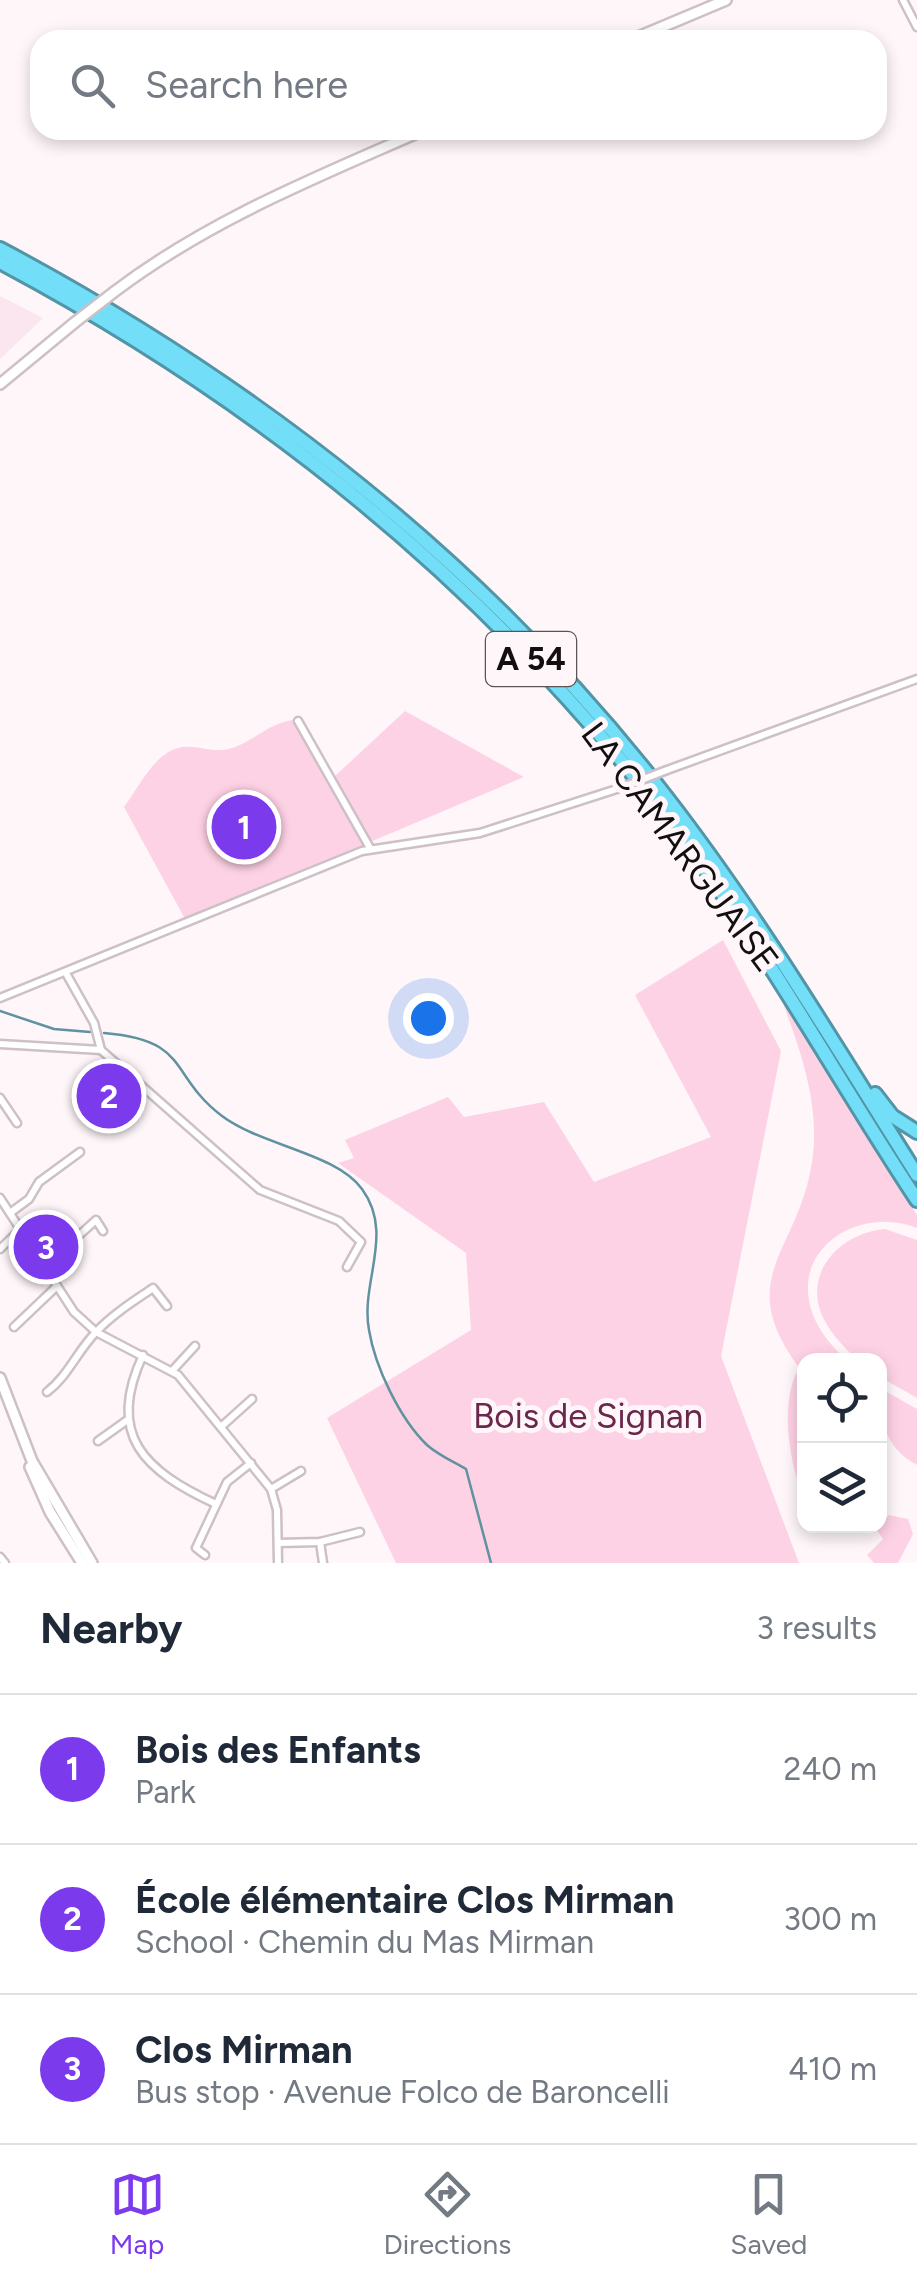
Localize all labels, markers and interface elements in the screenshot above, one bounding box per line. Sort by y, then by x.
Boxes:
search box [30,30,887,140]
icon: search [65,58,120,113]
text: Search here [145,62,348,108]
road number: A 54 [486,632,576,686]
street label: LA CAMARGUAISE [573,714,787,980]
pin: 1 [212,790,276,864]
your location [403,993,454,1044]
pin: 2 [76,1058,142,1134]
pin: 3 [13,1210,78,1284]
map controls [797,1353,887,1533]
button: locate [797,1353,887,1443]
park label: Bois de Signan [473,1395,703,1437]
button: layers [797,1443,887,1533]
text: Nearby [40,1603,182,1654]
text: 3 results [757,1609,877,1647]
text: Bois des Enfants [135,1727,421,1773]
text: 1 [66,1750,79,1788]
text: 240 m [784,1750,877,1788]
text: Park [135,1773,196,1811]
text: École élémentaire Clos Mirman [135,1877,674,1923]
text: 2 [63,1900,82,1938]
text: 300 m [783,1900,877,1938]
text: School · Chemin du Mas Mirman [135,1923,594,1961]
text: Clos Mirman [135,2027,353,2073]
text: 3 [64,2050,81,2088]
text: 410 m [788,2050,877,2088]
text: Bus stop · Avenue Folco de Baroncelli [135,2073,670,2111]
tab: Map [110,2167,165,2261]
tab: Directions [384,2167,511,2261]
tab: Saved [730,2167,807,2261]

